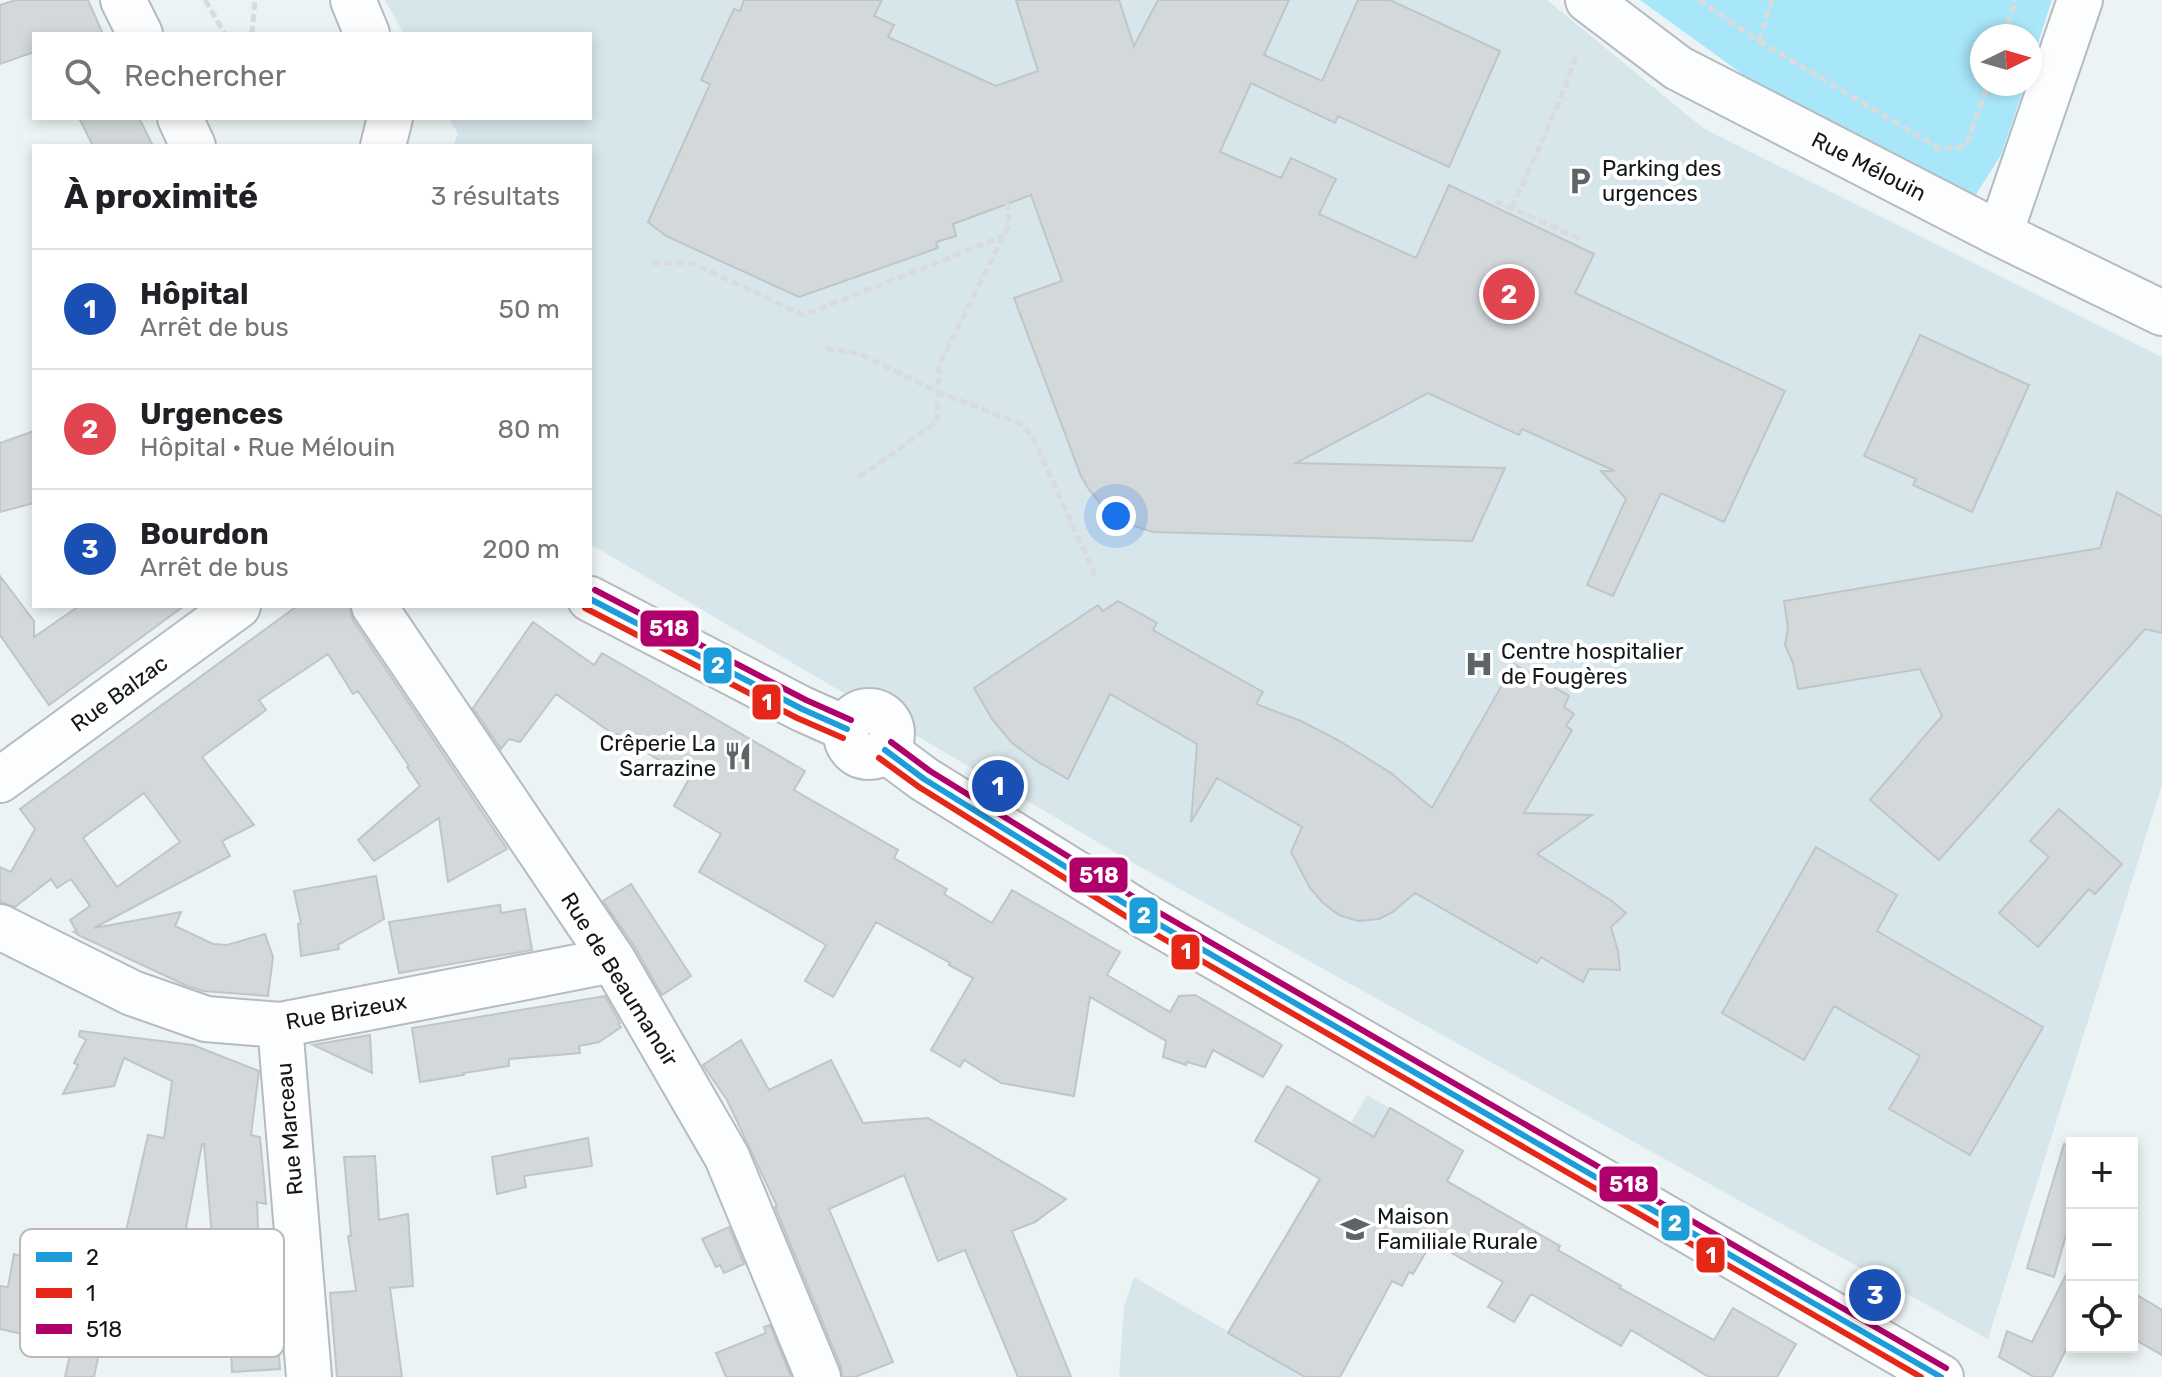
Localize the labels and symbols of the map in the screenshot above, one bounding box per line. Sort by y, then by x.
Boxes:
north arrow [1970,24,2042,96]
street label: Rue Mélouin [1807,126,1931,207]
place label: Parking des urgences [1602,155,1722,207]
parking icon: Parking des urgences [1565,166,1595,196]
pin: 2 [1483,264,1535,324]
your location [1096,496,1136,536]
line badge: 518 [639,609,700,648]
text: 518 [649,615,689,642]
place label: Centre hospitalier de Fougères [1501,638,1684,690]
line badge: 2 [702,646,733,685]
street label: Rue Balzac [66,649,173,738]
hospital icon: Centre hospitalier de Fougères [1464,649,1494,679]
text: 2 [711,652,725,679]
line badge: 1 [751,683,782,721]
text: 1 [762,689,772,716]
place label: Crêperie La Sarrazine [600,730,716,782]
restaurant icon: Crêperie La Sarrazine [723,741,753,771]
pin: 1 [972,756,1024,816]
line badge: 518 [1068,856,1129,894]
text: 518 [1079,862,1119,889]
street label: Rue de Beaumanoir [555,887,684,1072]
line badge: 2 [1128,896,1159,935]
text: 2 [1137,902,1151,929]
line badge: 1 [1170,933,1201,971]
text: 1 [1181,938,1191,965]
street label: Rue Brizeux [284,988,409,1035]
street label: Rue Marceau [270,1062,309,1196]
line badge: 518 [1598,1165,1659,1203]
text: 518 [1609,1171,1649,1198]
place label: Maison Familiale Rurale [1377,1203,1538,1255]
line badge: 2 [1660,1204,1691,1242]
text: 2 [1668,1210,1682,1237]
school or university icon: Maison Familiale Rurale [1340,1214,1370,1244]
legend [20,1229,284,1357]
line badge: 1 [1695,1236,1726,1274]
text: 1 [1706,1242,1716,1269]
text: 2 [86,1244,99,1271]
pin: 3 [1849,1265,1901,1325]
text: 1 [86,1280,95,1307]
text: 518 [86,1316,122,1343]

